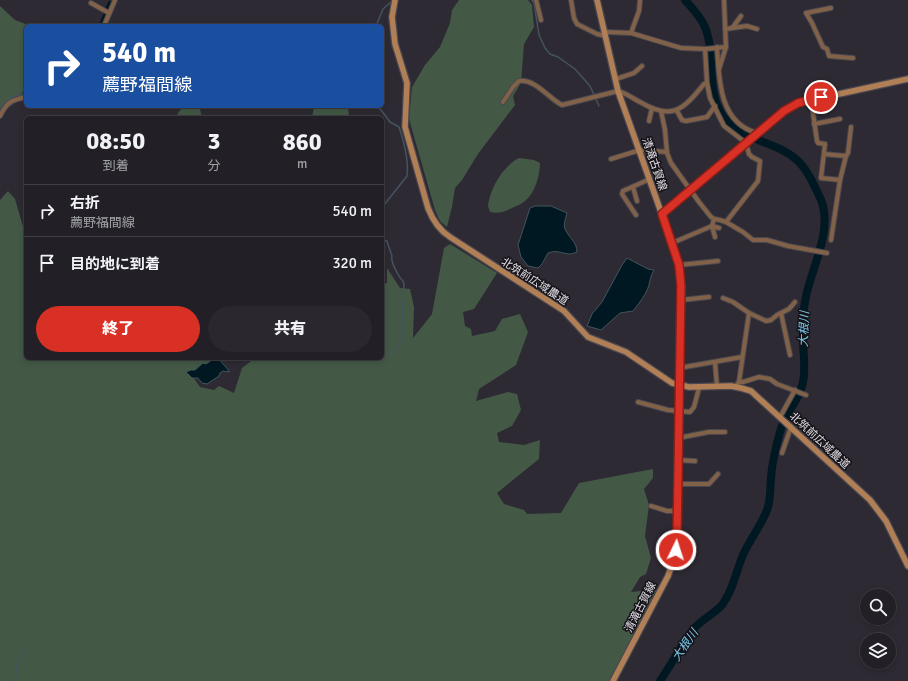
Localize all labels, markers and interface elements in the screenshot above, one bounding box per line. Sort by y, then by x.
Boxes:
text: 540 m [102,36,176,70]
icon: right [36,40,88,92]
text: 薦野福間線 [102,74,192,96]
pin [804,80,838,114]
icon: arrive [810,86,832,108]
text: 08:50 [86,126,145,156]
text: 3 [208,126,220,156]
text: 860 [283,127,322,157]
street label: 清滝古賀線 [639,136,670,192]
text: m [297,156,307,172]
text: 到着 [103,158,129,174]
text: 分 [207,158,221,174]
text: 右折 [70,194,100,212]
icon: right [36,200,58,222]
text: 540 m [332,202,372,220]
text: 薦野福間線 [70,215,135,231]
icon: arrive [36,252,58,274]
text: 320 m [332,254,372,272]
text: 目的地に到着 [70,255,160,273]
street label: 北筑前広域農道 [499,255,571,308]
button: 終了 [36,306,200,352]
button: 共有 [208,306,372,352]
water label: 大根川 [796,309,813,347]
street label: 北筑前広域農道 [787,409,852,471]
position arrow [655,529,697,571]
street label: 清滝古賀線 [622,580,659,635]
map controls [860,589,896,669]
button: search [860,589,896,625]
water label: 大根川 [669,625,703,664]
button: layers [860,633,896,669]

